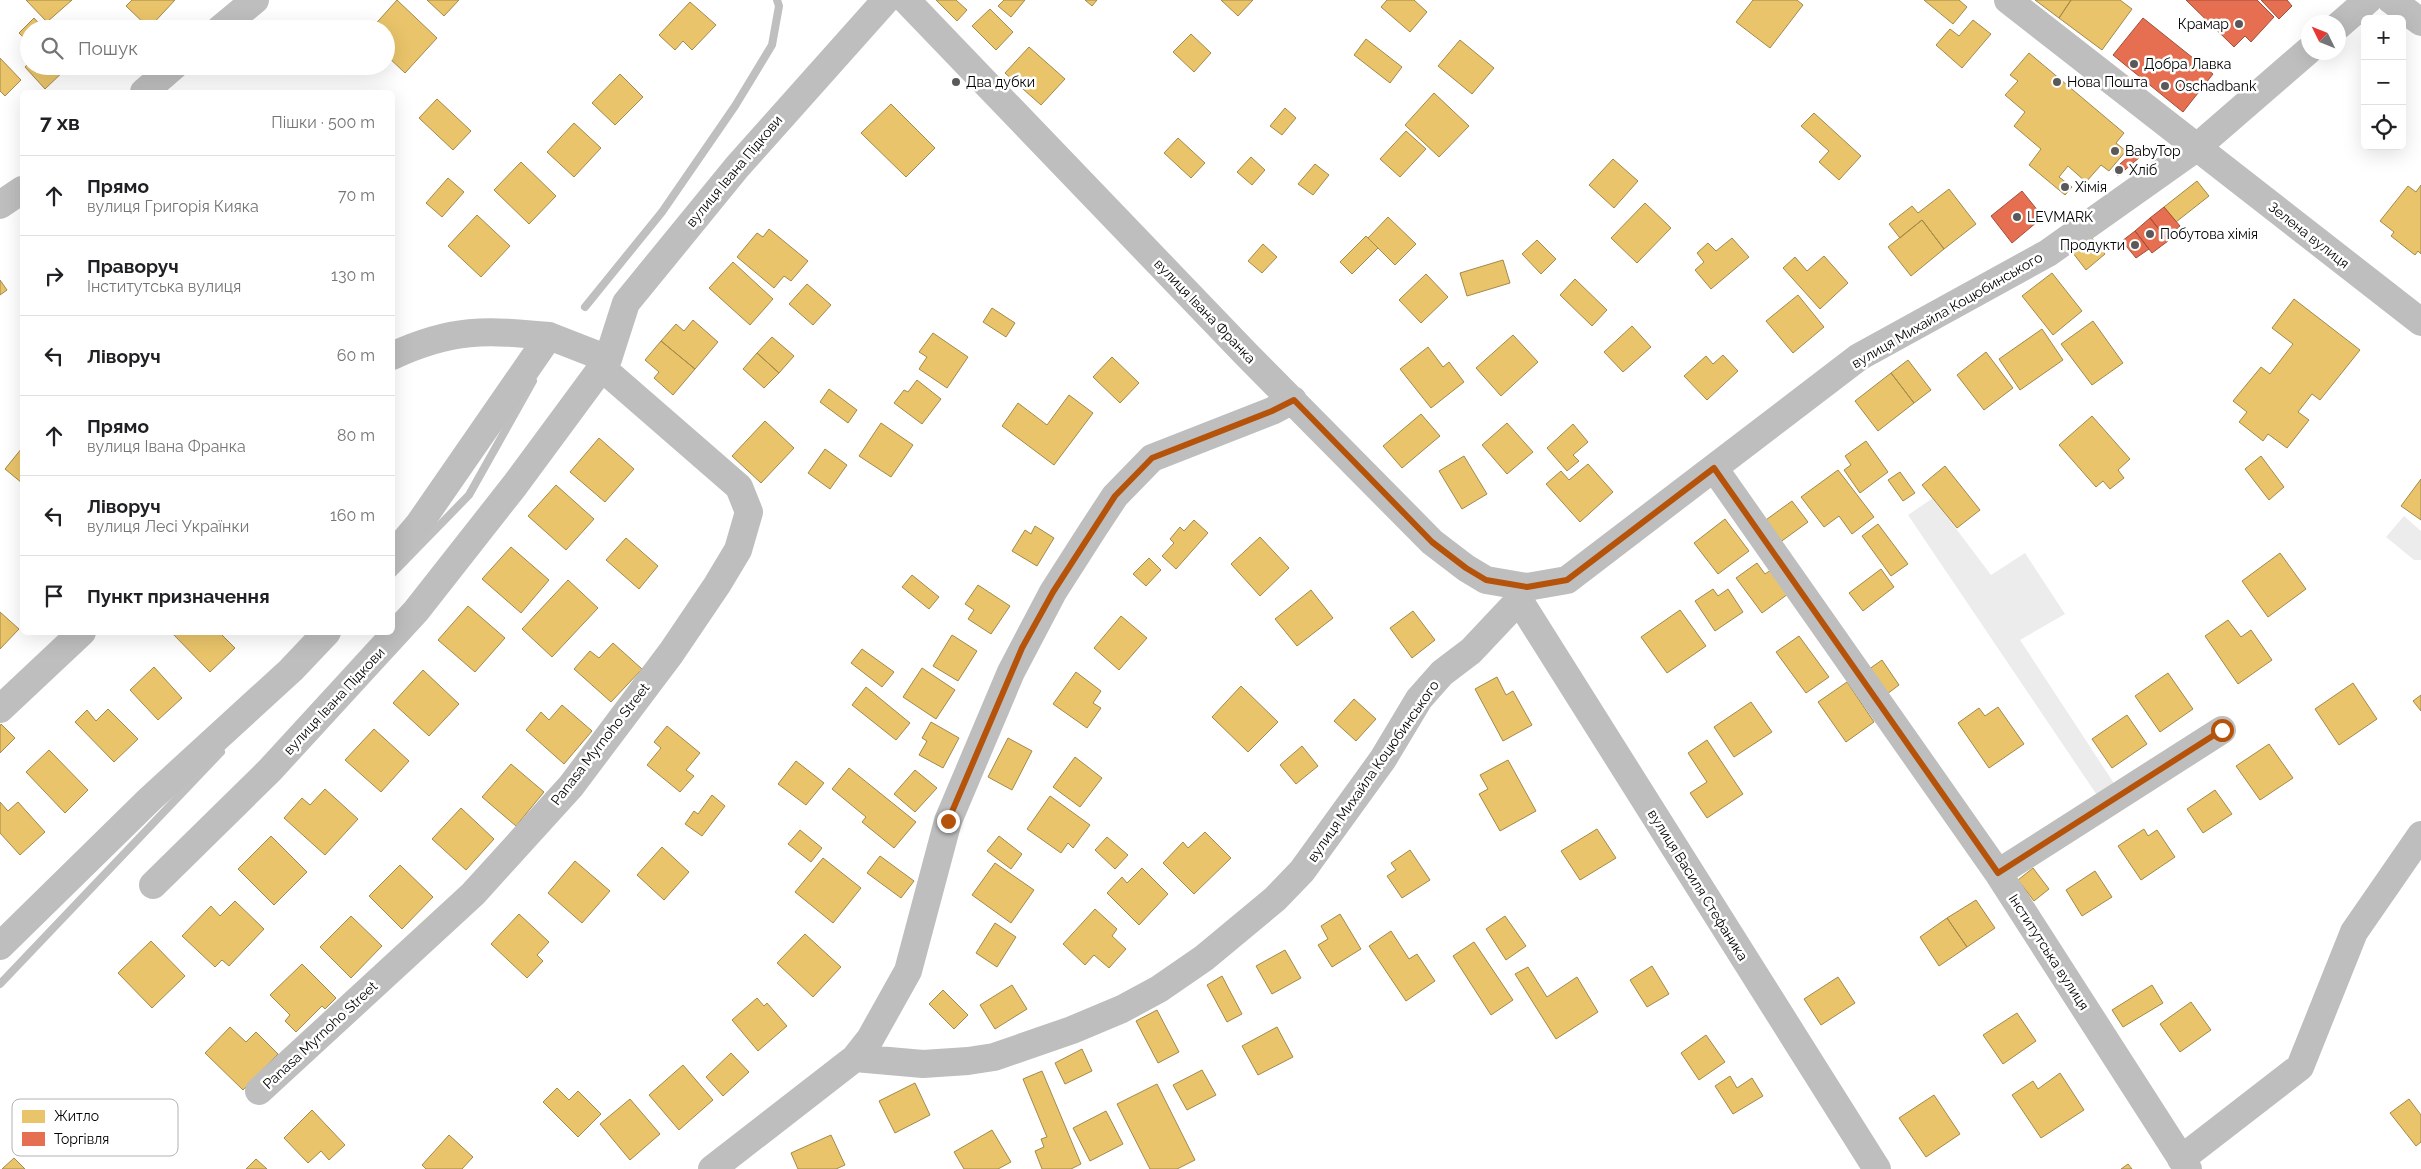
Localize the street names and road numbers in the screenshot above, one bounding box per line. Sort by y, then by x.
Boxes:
street label: вулиця Івана Підкови [683,112,785,230]
street label: Зелена вулиця [2265,198,2353,272]
street label: вулиця Михайла Коцюбинського [1849,249,2045,371]
street label: вулиця Івана Франка [1151,255,1259,367]
street label: вулиця Івана Підкови [280,644,388,758]
street label: вулиця Михайла Коцюбинського [1304,677,1442,865]
street label: Panasa Myrnoho Street [547,680,653,808]
street label: вулиця Василя Стефаника [1645,806,1751,964]
street label: Інститутська вулиця [2006,891,2092,1013]
street label: Panasa Myrnoho Street [260,978,381,1092]

